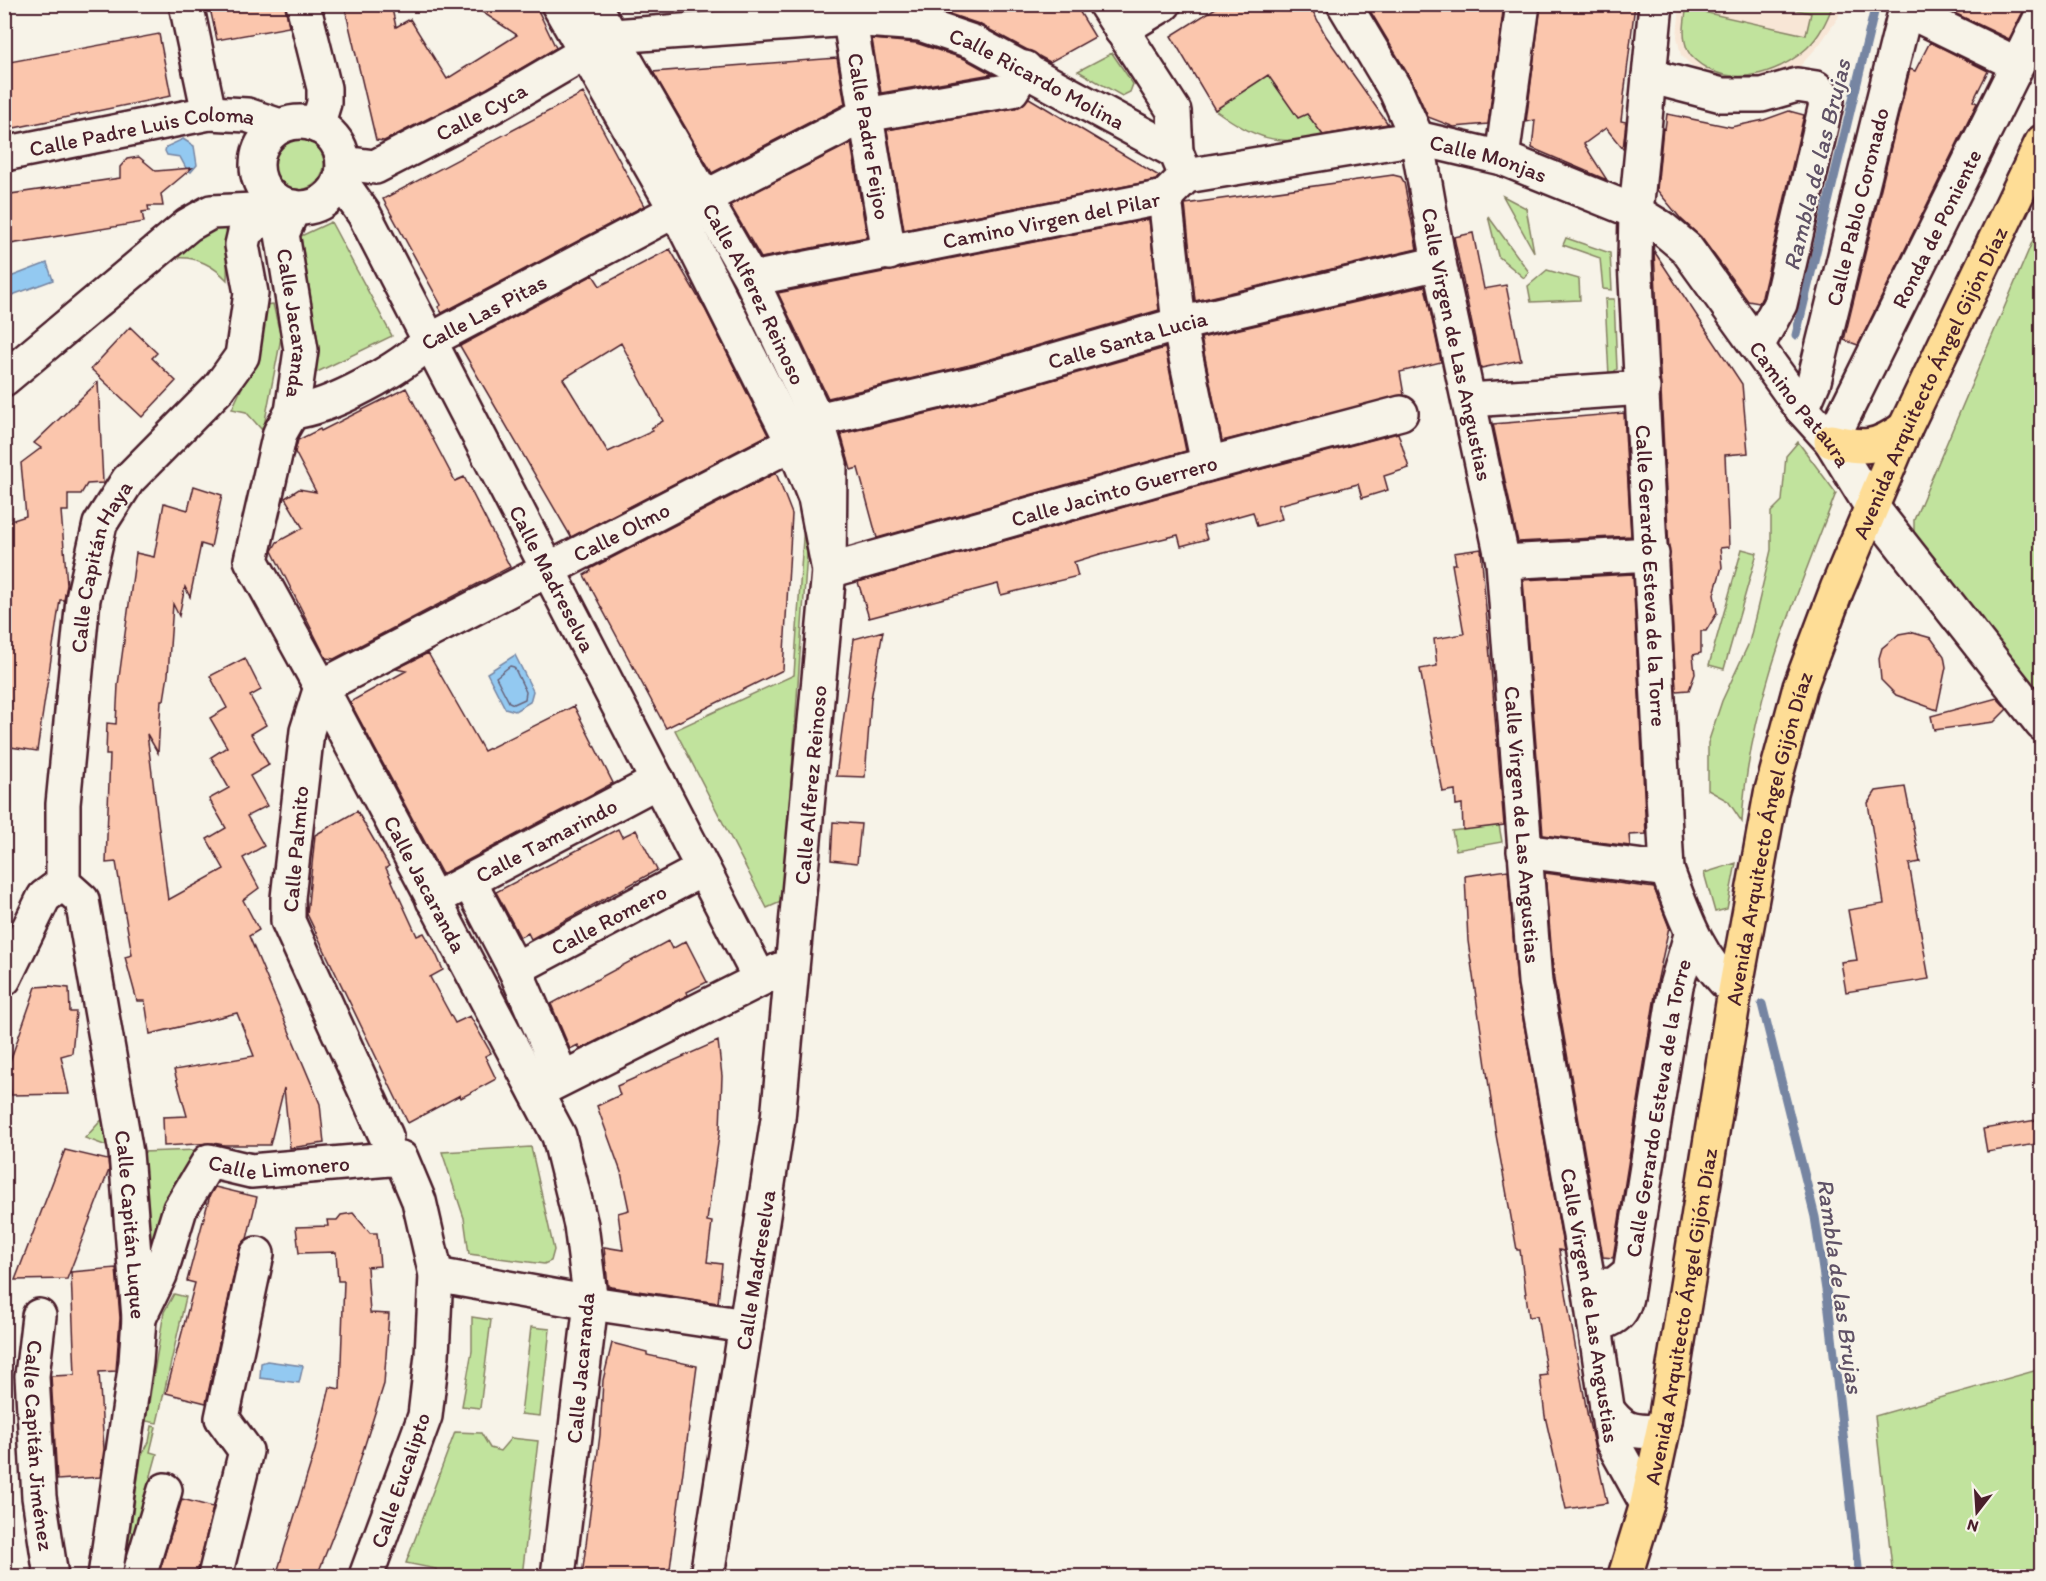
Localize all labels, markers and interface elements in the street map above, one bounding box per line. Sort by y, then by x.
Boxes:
street label: Calle Ricardo Molina [946,22,1129,136]
street label: Calle Padre Feijoo [841,51,896,222]
water label: Rambla de las Brujas [1776,55,1857,274]
street label: Calle Cyca [431,76,532,147]
street label: Calle Padre Luis Coloma [27,100,260,163]
street label: Calle Pablo Coronado [1820,105,1895,309]
street label: Calle Monjas [1427,128,1551,189]
street label: Ronda de Poniente [1886,145,1987,313]
street label: Camino Virgen del Pilar [940,185,1163,255]
street label: Calle Alferez Reinoso [696,198,812,389]
street label: Calle Virgen de Las Angustias [1416,206,1498,483]
street label: Avenida Arquitecto Ángel Gijón Díaz [1847,222,2014,543]
street label: Calle Jacaranda [271,246,314,401]
street label: Calle Las Pitas [415,268,551,356]
street label: Calle Santa Lucia [1045,305,1211,375]
street label: Camino Pataura [1743,336,1857,473]
street label: Calle Gerardo Esteva de la Torre [1630,424,1672,727]
street label: Calle Jacinto Guerrero [1008,449,1220,533]
street label: Calle Capitán Haya [65,475,139,654]
street label: Calle Olmo [568,496,674,568]
street label: Calle Madreselva [503,501,602,657]
street label: Avenida Arquitecto Ángel Gijón Díaz [1720,668,1819,1008]
street label: Calle Alferez Reinoso [788,684,833,886]
street label: Calle Virgen de Las Angustias [1498,685,1547,964]
street label: Calle Palmito [277,784,314,914]
street label: Calle Tamarindo [471,792,622,889]
street label: Calle Jacaranda [377,811,473,958]
street label: Calle Romero [546,878,671,961]
street label: Calle Gerardo Esteva de la Torre [1620,955,1697,1259]
street label: Calle Capitán Luque [108,1128,152,1320]
street label: Avenida Arquitecto Ángel Gijón Díaz [1639,1146,1723,1487]
street label: Calle Limonero [206,1148,351,1185]
street label: Calle Virgen de Las Angustias [1554,1166,1625,1445]
water label: Rambla de las Brujas [1811,1177,1870,1396]
street label: Calle Madreselva [729,1187,782,1352]
street label: Calle Jacaranda [560,1291,601,1445]
street label: Calle Capitán Jiménez [18,1339,60,1553]
street label: Calle Eucalipto [365,1409,436,1552]
north arrow [1947,1482,2007,1542]
text: N [1965,1515,1981,1537]

